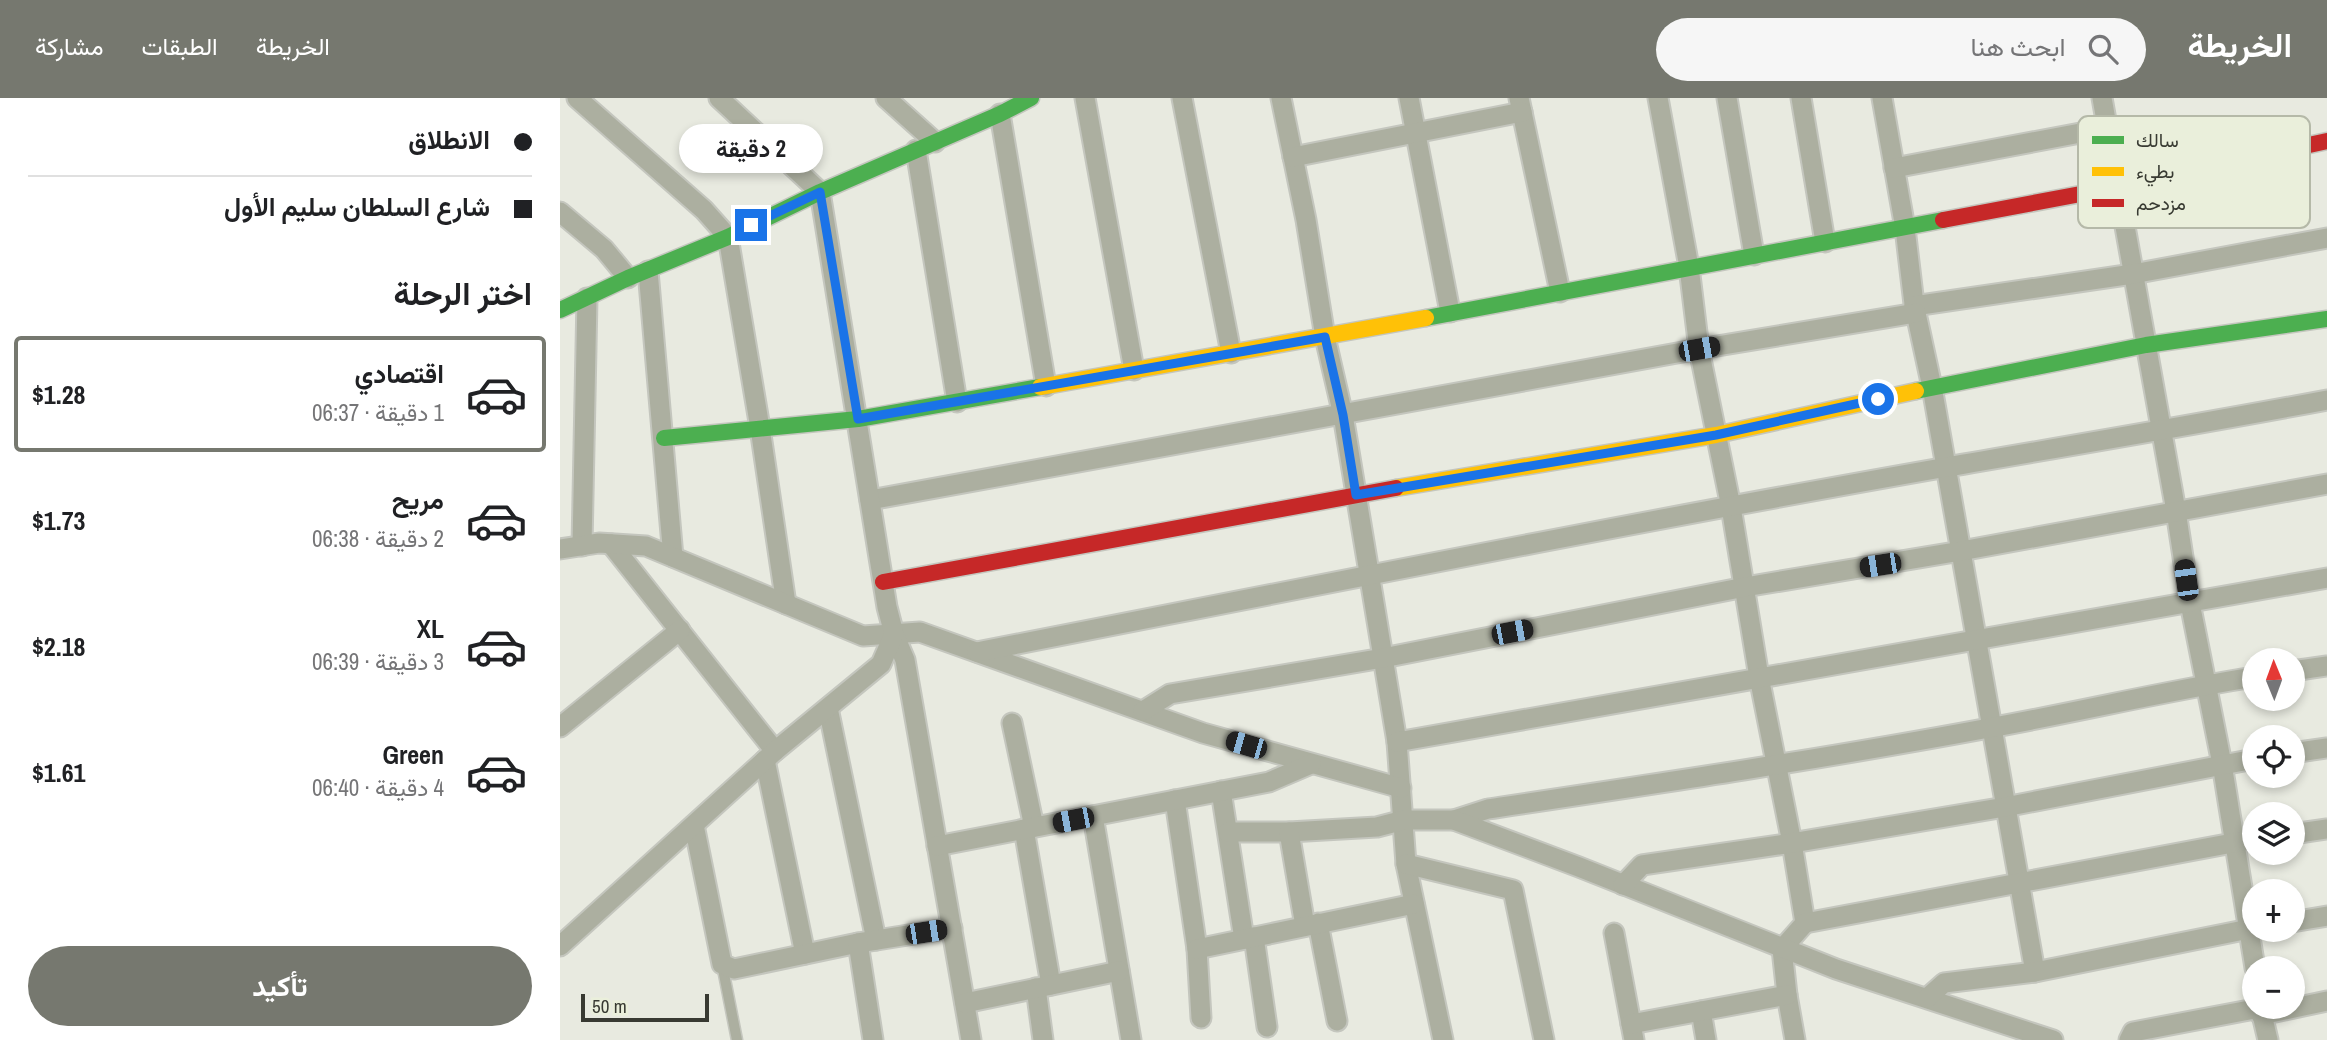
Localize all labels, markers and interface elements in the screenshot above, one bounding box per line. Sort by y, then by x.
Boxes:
search box [1656,18,2146,81]
text: الخريطة [2188,23,2292,67]
text: ابحث هنا [1970,29,2066,64]
text: مشاركة [35,30,103,62]
text: الطبقات [141,30,218,62]
text: الخريطة [256,30,330,62]
icon: search [2084,30,2122,68]
legend [2078,116,2310,228]
text: الانطلاق [408,122,490,157]
callout: 2 دقيقة [679,123,823,172]
text: سالك [2136,127,2179,153]
text: 2 دقيقة [716,133,786,164]
text: بطيء [2136,158,2174,187]
text: شارع السلطان سليم الأول [224,189,490,224]
text: مزدحم [2136,190,2186,216]
route end [735,209,767,241]
text: اختر الرحلة [393,272,532,315]
car [1677,335,1722,363]
text: اقتصادي [355,356,444,391]
icon: car [465,363,528,426]
text: $1.28 [32,377,85,412]
route start [1862,383,1894,415]
text: 1 دقيقة · 06:37 [312,397,444,428]
text: مريح [392,482,444,517]
icon: car [465,489,528,552]
text: $1.73 [32,503,85,538]
text: 2 دقيقة · 06:38 [312,523,444,554]
car [1858,551,1903,579]
car [2173,558,2200,602]
text: XL [417,611,444,646]
icon: car [465,615,528,678]
car [1490,618,1535,646]
text: $2.18 [32,629,85,664]
text: 3 دقيقة · 06:39 [312,646,444,677]
north arrow [2242,648,2305,710]
map controls [2242,648,2305,1019]
button: locate [2242,725,2305,788]
car [1223,729,1270,761]
text: Green [382,737,444,772]
icon: car [465,741,528,804]
text: $1.61 [32,755,85,790]
text: 4 دقيقة · 06:40 [312,772,444,803]
button: layers [2242,802,2305,865]
car [1051,806,1096,834]
button: + [2242,879,2305,942]
car [904,918,949,946]
button: تأكيد [28,946,532,1026]
button: − [2242,956,2305,1019]
scale bar [581,991,709,1023]
text: 50 m [592,993,627,1019]

